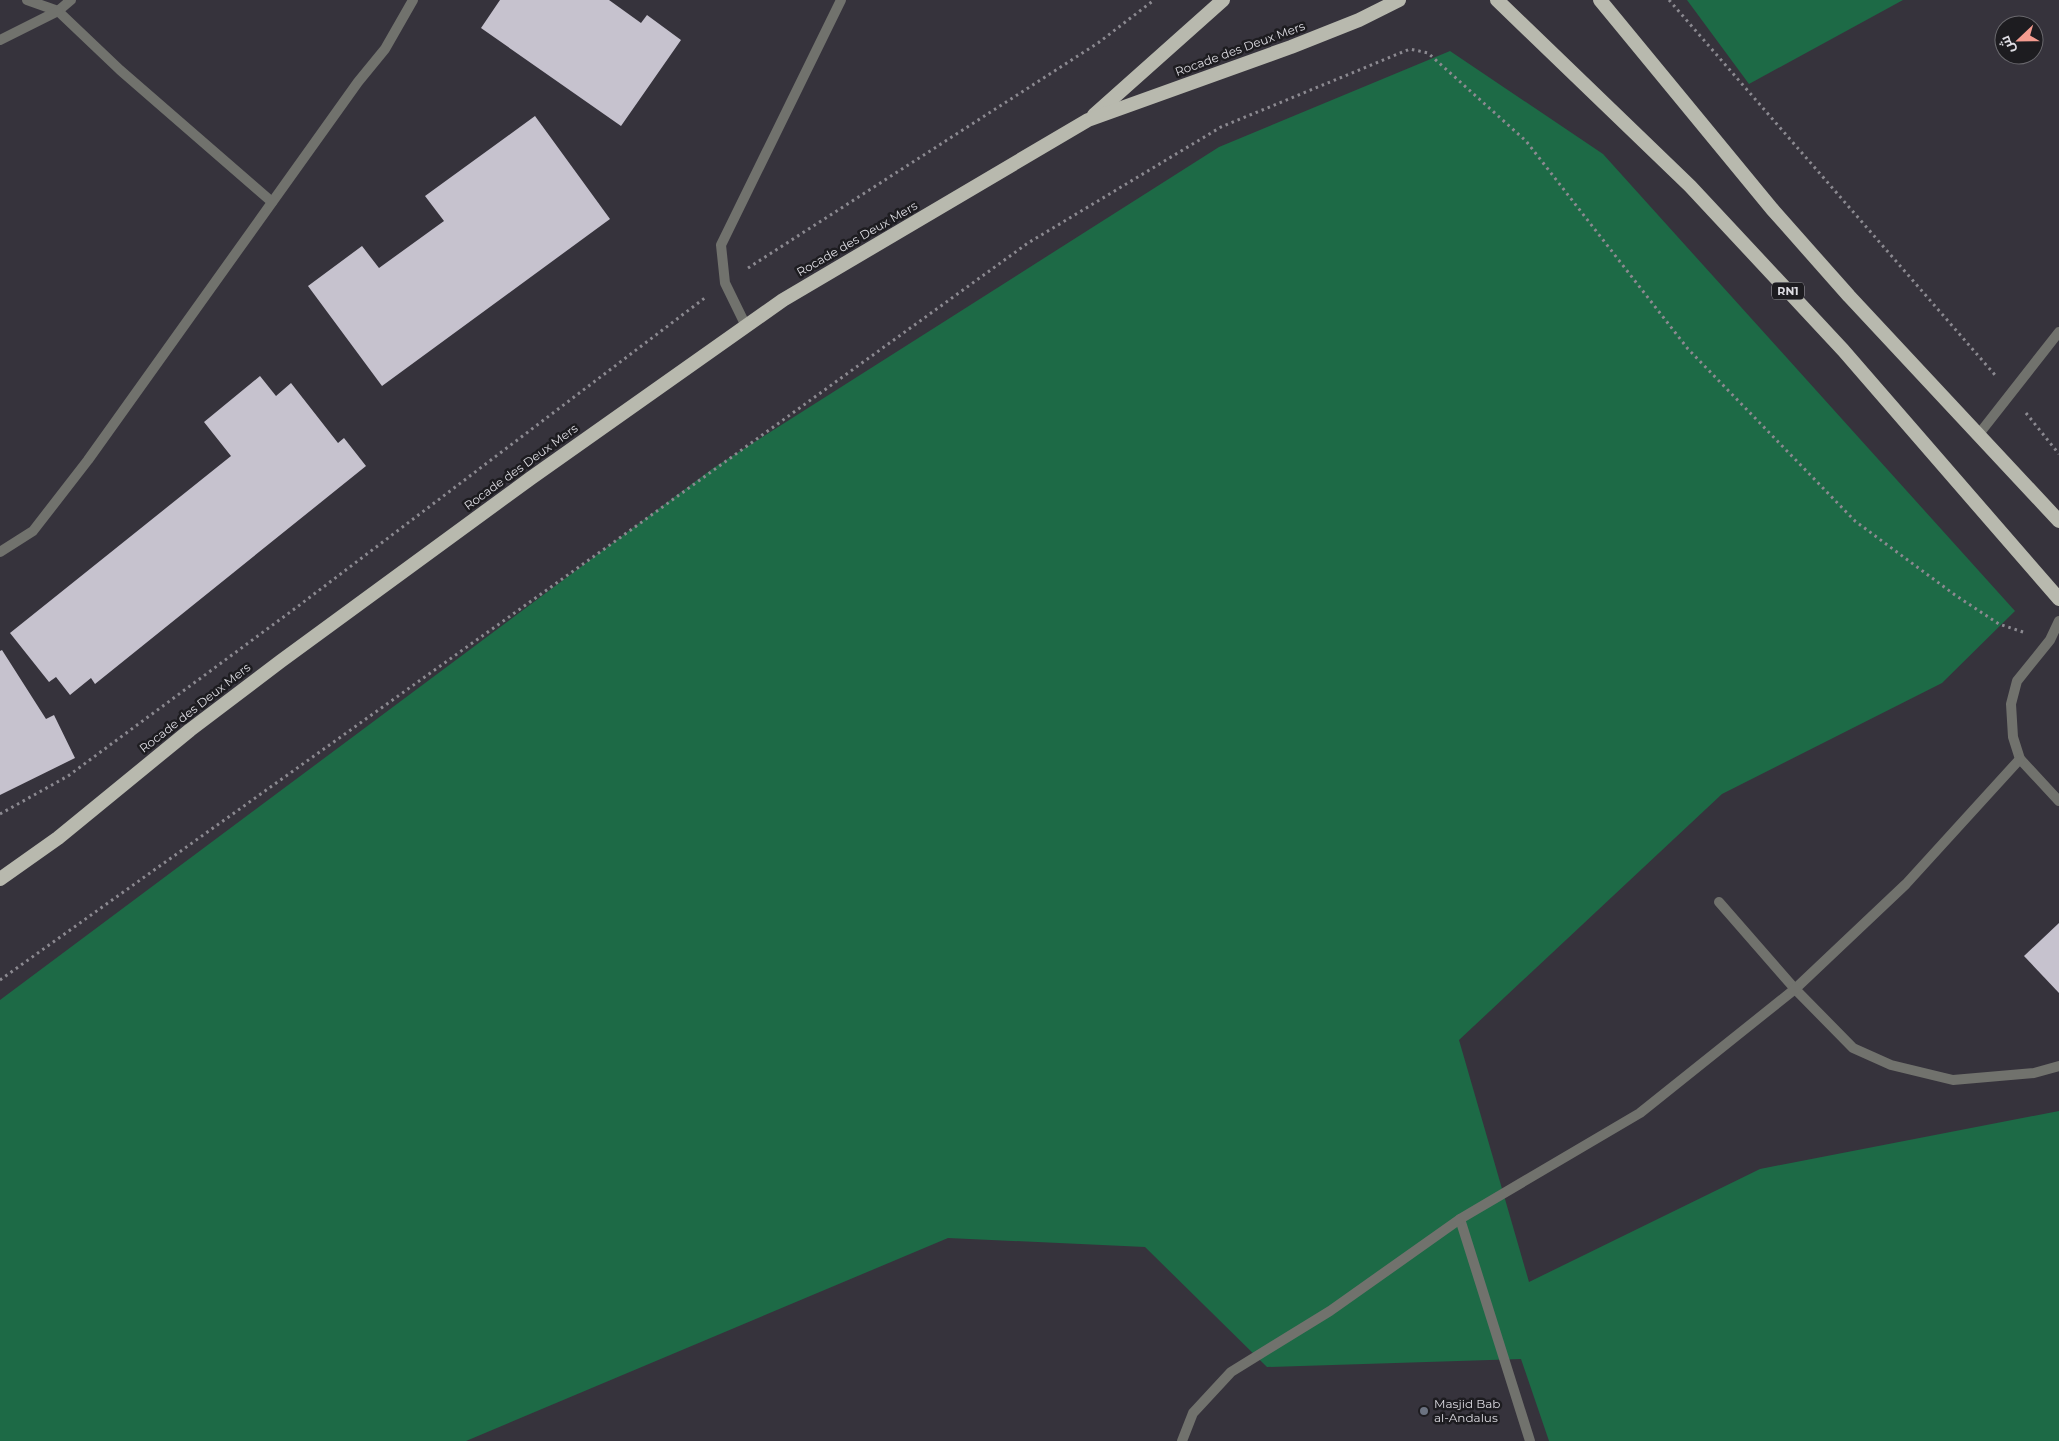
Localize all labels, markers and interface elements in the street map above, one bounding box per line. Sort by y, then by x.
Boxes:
north arrow [1994,15,2044,65]
street label: Rocade des Deux Mers [1173,18,1307,79]
text: ش [1995,33,2019,57]
street label: Rocade des Deux Mers [794,198,920,279]
road number: RN1 [1772,282,1804,300]
street label: Rocade des Deux Mers [461,420,581,513]
street label: Rocade des Deux Mers [136,659,253,756]
place label: Masjid Bab al-Andalus [1434,1396,1500,1425]
marker: Masjid Bab al-Andalus [1418,1405,1430,1417]

